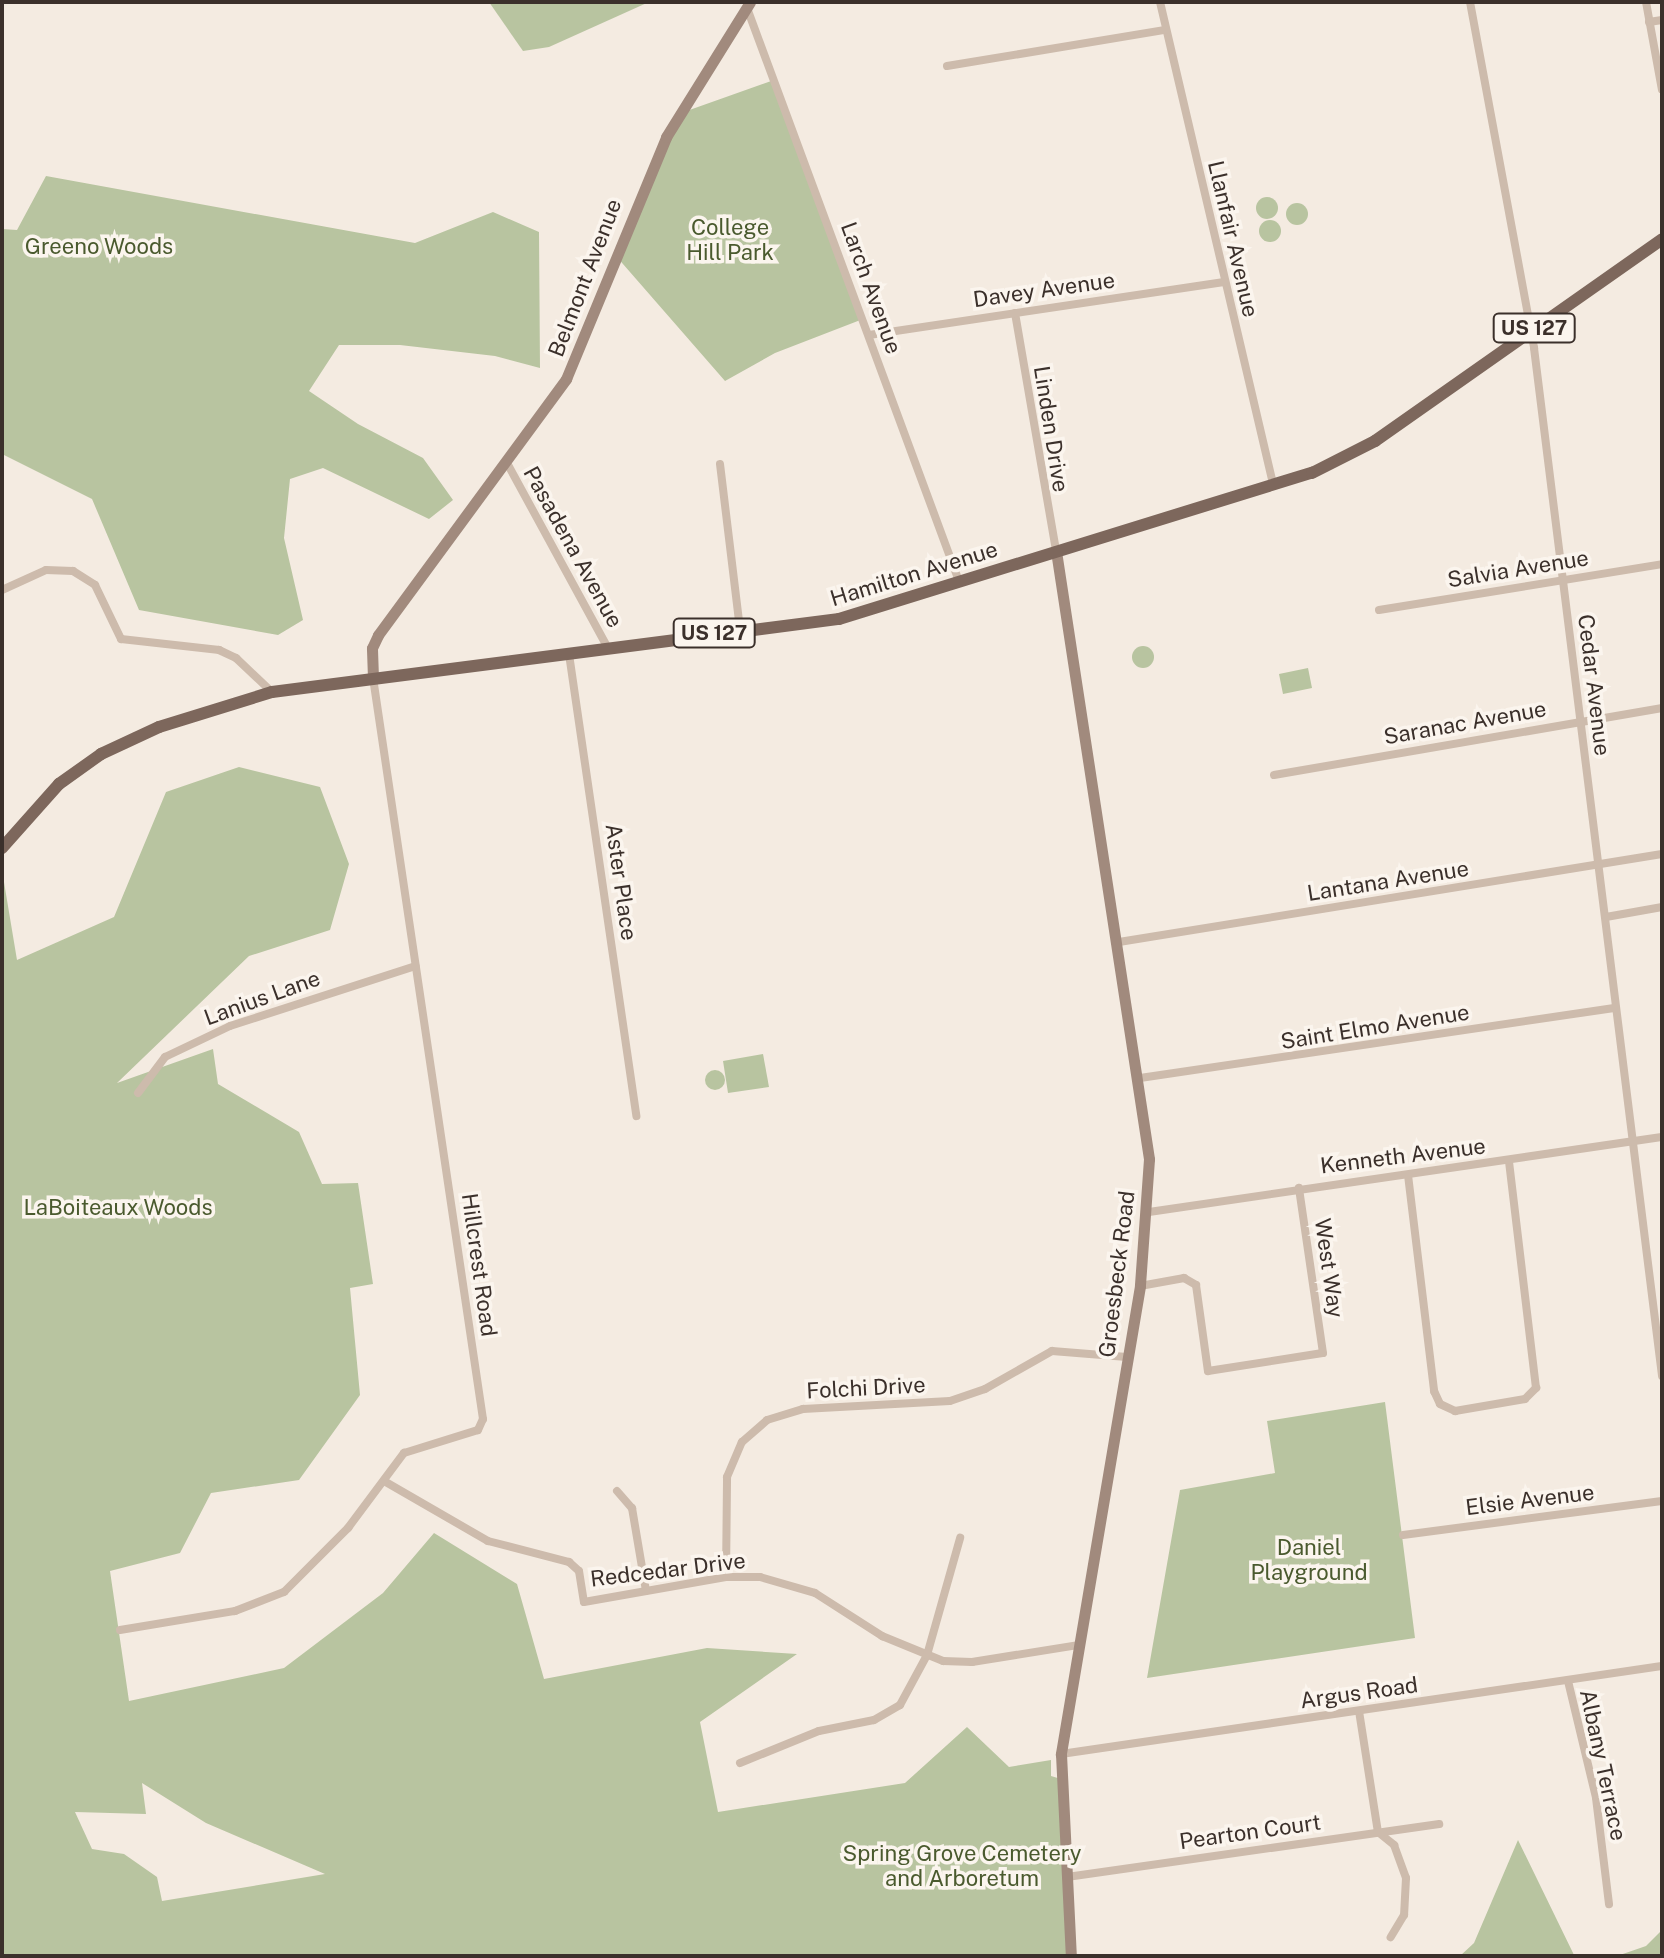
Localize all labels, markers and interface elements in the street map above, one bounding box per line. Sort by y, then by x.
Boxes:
street label: Llanfair Avenue [1202,158,1264,320]
street label: Belmont Avenue [543,195,627,361]
park label: College Hill Park [686,214,774,266]
street label: Larch Avenue [835,218,907,358]
park label: Greeno Woods [24,234,174,260]
street label: Davey Avenue [971,267,1117,313]
road number: US 127 [1492,312,1576,344]
street label: Linden Drive [1028,364,1074,494]
street label: Pasadena Avenue [518,462,628,632]
street label: Hamilton Avenue [827,536,1001,612]
street label: Salvia Avenue [1445,545,1591,593]
street label: Cedar Avenue [1572,613,1616,757]
road number: US 127 [672,617,756,649]
street label: Saranac Avenue [1382,696,1548,750]
street label: Aster Place [600,822,642,942]
street label: Lantana Avenue [1305,855,1471,907]
street label: Lanius Lane [200,965,324,1031]
street label: Saint Elmo Avenue [1279,999,1471,1055]
street label: Kenneth Avenue [1319,1133,1487,1179]
street label: Groesbeck Road [1094,1189,1140,1359]
street label: Hillcrest Road [456,1192,502,1338]
park label: LaBoiteaux Woods [23,1195,213,1221]
street label: West Way [1309,1216,1349,1320]
street label: Folchi Drive [806,1372,926,1404]
street label: Elsie Avenue [1464,1479,1596,1521]
park label: Daniel Playground [1250,1534,1368,1586]
street label: Redcedar Drive [589,1547,747,1593]
street label: Argus Road [1298,1672,1420,1714]
street label: Albany Terrace [1574,1687,1632,1843]
street label: Pearton Court [1178,1809,1322,1855]
park label: Spring Grove Cemetery and Arboretum [842,1840,1082,1892]

